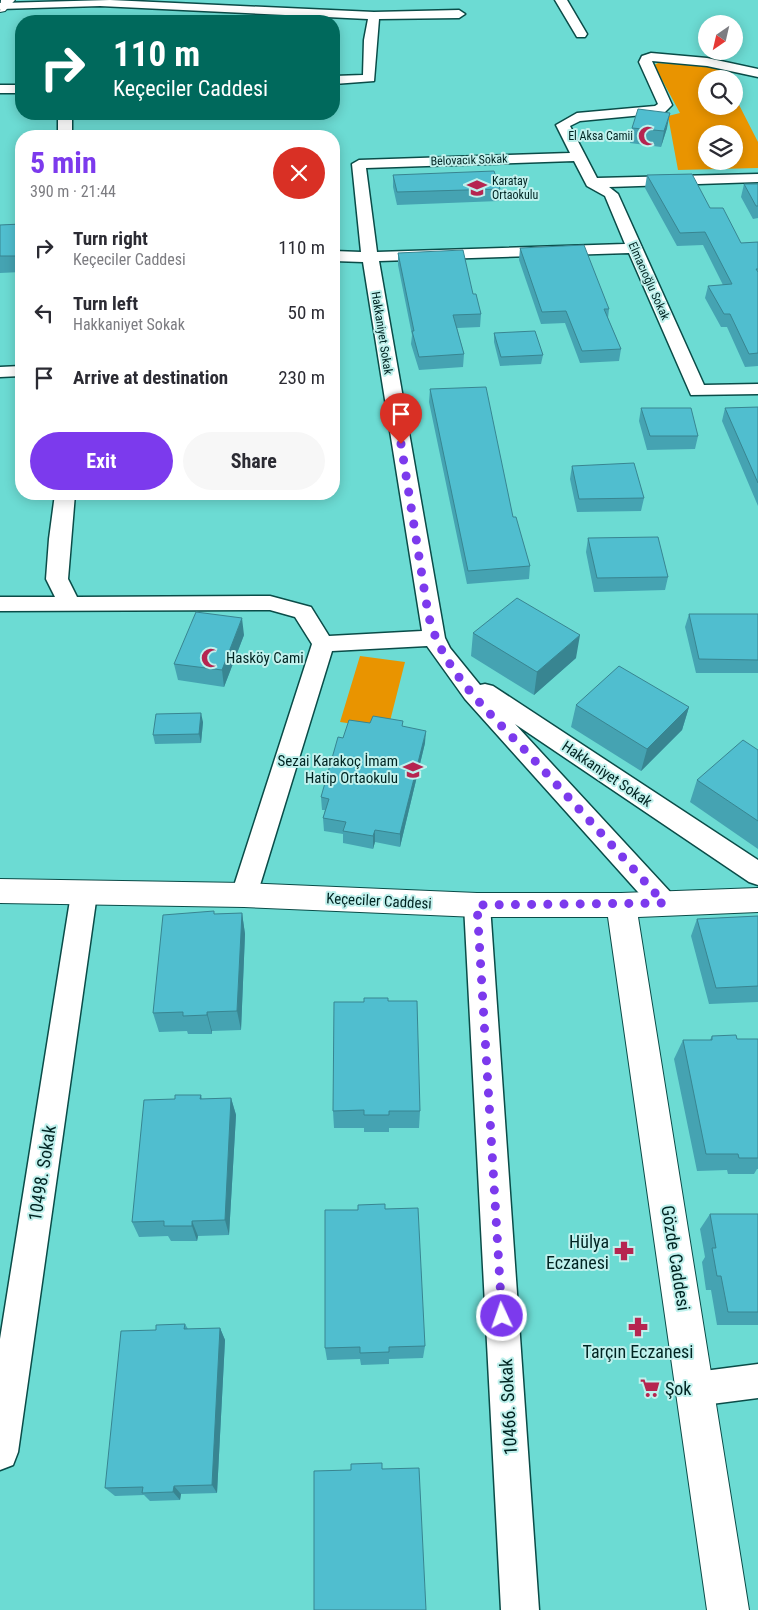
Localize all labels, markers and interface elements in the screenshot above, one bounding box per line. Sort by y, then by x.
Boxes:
north arrow [698,15,742,60]
map controls [698,15,743,170]
text: 110 m [113,34,200,75]
icon: right [30,35,95,100]
button: search [698,70,743,115]
text: Keçeciler Caddesi [113,76,268,101]
mosque icon: El Aksa Camii [637,125,659,147]
button: layers [698,125,743,170]
place label: El Aksa Camii [568,129,633,143]
text: 5 min [30,145,97,180]
button: close [273,147,325,199]
street label: Belovacık Sokak [430,152,508,168]
place label: Karatay Ortaokulu [492,174,538,202]
school or university icon: Karatay Ortaokulu [466,177,488,199]
text: 390 m · 21:44 [30,182,116,201]
text: Turn right [73,227,148,250]
icon: right [30,234,58,262]
text: 110 m [278,236,325,259]
street label: Elmacıoğlu Sokak [626,240,673,323]
text: Keçeciler Caddesi [73,250,186,269]
street label: Hakkaniyet Sokak [369,290,396,376]
text: Turn left [73,292,138,315]
icon: left [30,299,58,327]
text: 50 m [288,301,325,324]
text: Hakkaniyet Sokak [73,315,185,334]
icon: arrive [30,364,58,392]
text: Arrive at destination [73,366,228,389]
text: 230 m [278,366,325,389]
pin [380,393,422,444]
icon: arrive [387,400,415,428]
button: Exit [30,432,173,490]
button: Share [183,432,325,490]
mosque icon: Hasköy Cami [200,647,222,669]
place label: Hasköy Cami [226,649,304,667]
street label: Hakkaniyet Sokak [558,737,656,811]
place label: Sezai Karakoç İmam Hatip Ortaokulu [278,752,398,787]
school or university icon: Sezai Karakoç İmam Hatip Ortaokulu [402,759,424,781]
street label: Keçeciler Caddesi [326,889,432,913]
street label: 10498. Sokak [24,1124,60,1222]
street label: Gözde Caddesi [657,1204,695,1312]
place label: Hülya Eczanesi [546,1231,609,1273]
pharmacy icon: Hülya Eczanesi [613,1240,635,1262]
position arrow [475,1289,527,1341]
pharmacy icon: Tarçın Eczanesi [627,1316,649,1338]
place label: Tarçın Eczanesi [583,1341,693,1362]
street label: 10466. Sokak [495,1358,521,1456]
supermarket icon: Şok [639,1377,661,1399]
place label: Şok [665,1378,691,1399]

